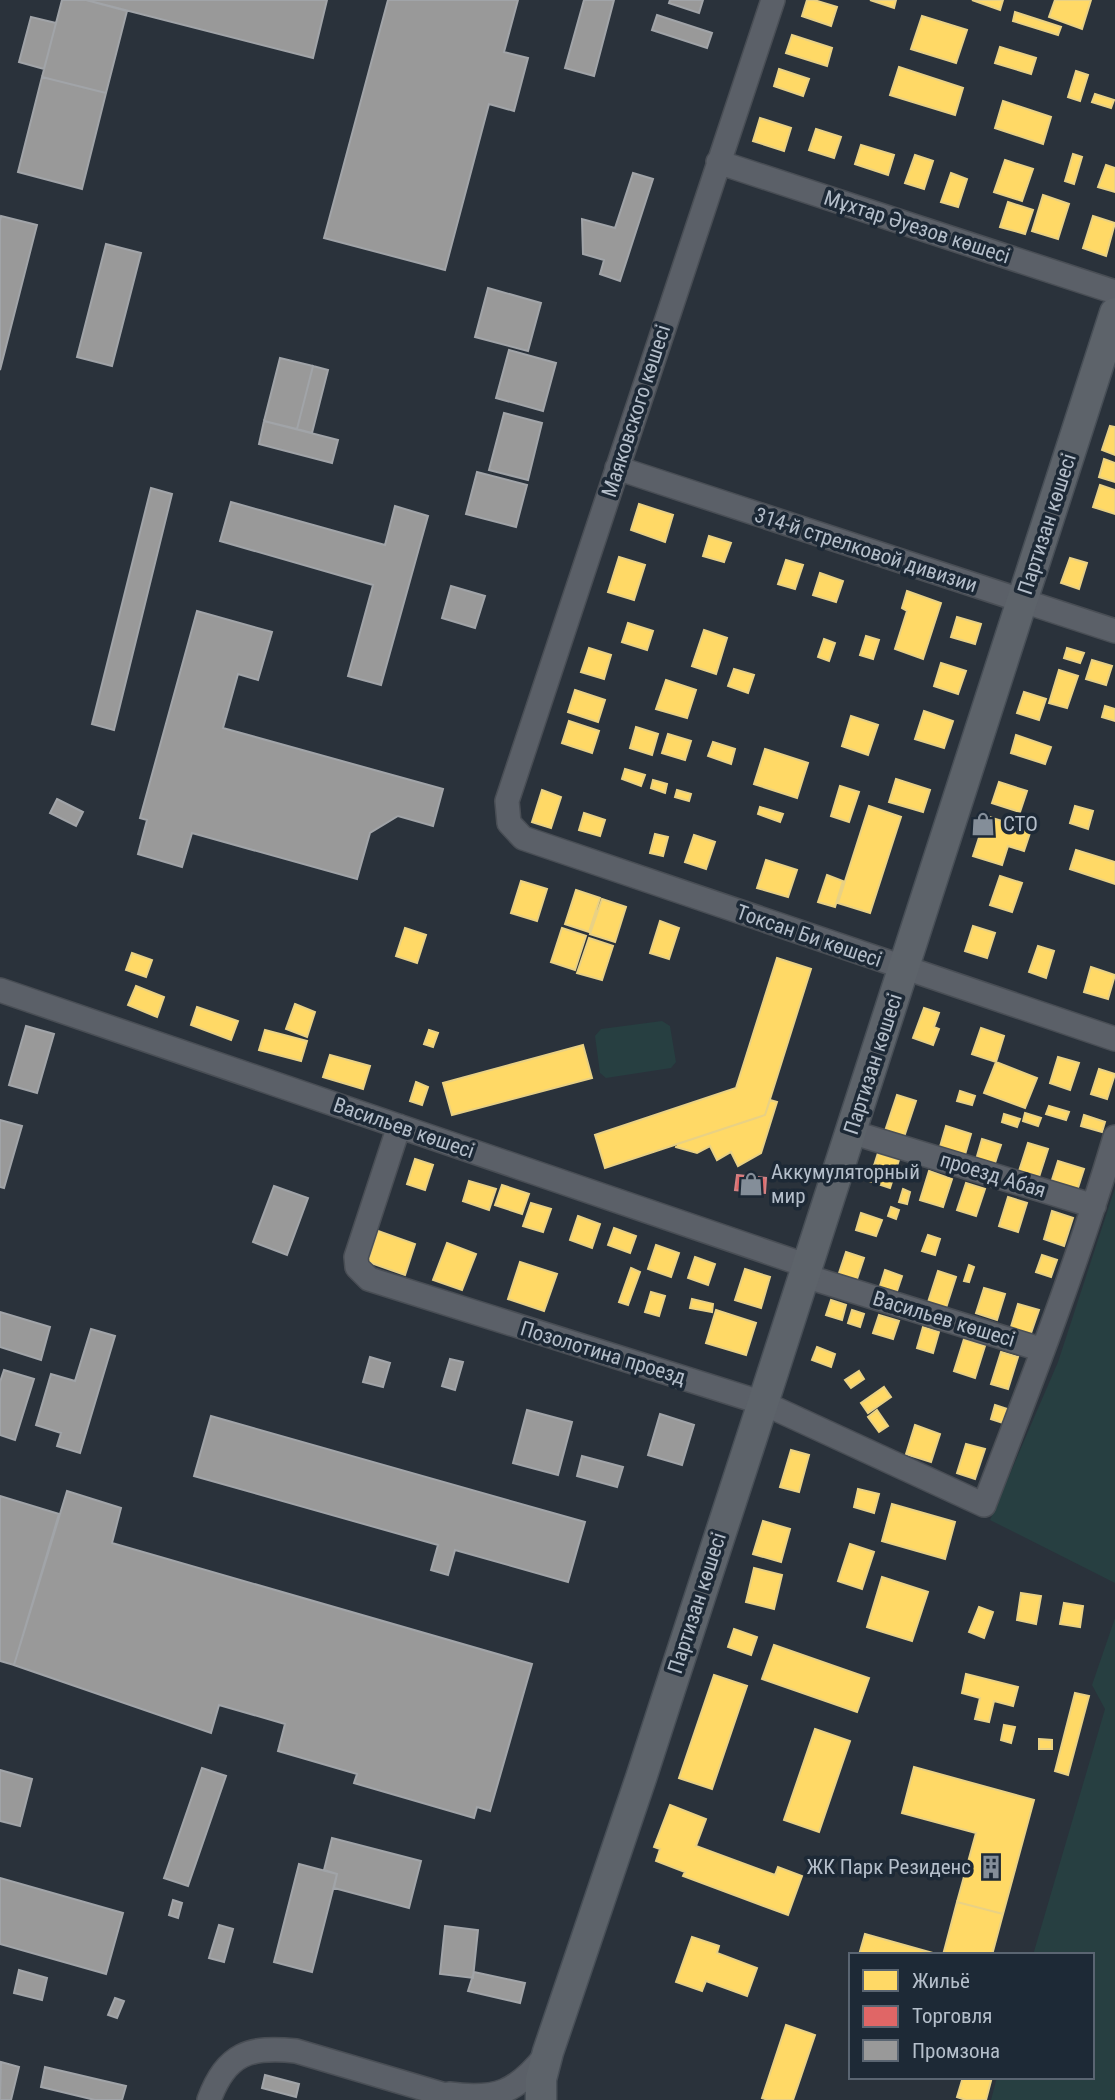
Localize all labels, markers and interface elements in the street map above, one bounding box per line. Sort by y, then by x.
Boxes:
street label: Мұхтар Әуезов көшесі [821,186,1013,268]
street label: Маяковского көшесі [597,322,675,500]
street label: Партизан көшесі [1013,451,1081,597]
street label: 314-й стрелковой дивизии [752,503,980,597]
shop icon: СТО [969,810,997,838]
place label: СТО [1003,812,1038,836]
street label: Токсан Би көшесі [733,900,885,972]
street label: Партизан көшесі [839,991,907,1137]
street label: Васильев көшесі [330,1093,478,1163]
street label: проезд Абая [937,1148,1049,1202]
place label: Аккумуляторный мир [771,1160,920,1208]
shop icon: Аккумуляторный мир [737,1170,765,1198]
street label: Васильев көшесі [870,1286,1018,1352]
street label: Позолотина проезд [517,1316,689,1390]
street label: Партизан көшесі [663,1530,731,1676]
building icon: ЖК Парк Резиденс [977,1853,1005,1881]
place label: ЖК Парк Резиденс [807,1855,971,1879]
legend [849,1953,1094,2079]
text: Жильё [912,1969,970,1993]
text: Торговля [912,2004,992,2028]
text: Промзона [912,2039,1000,2063]

